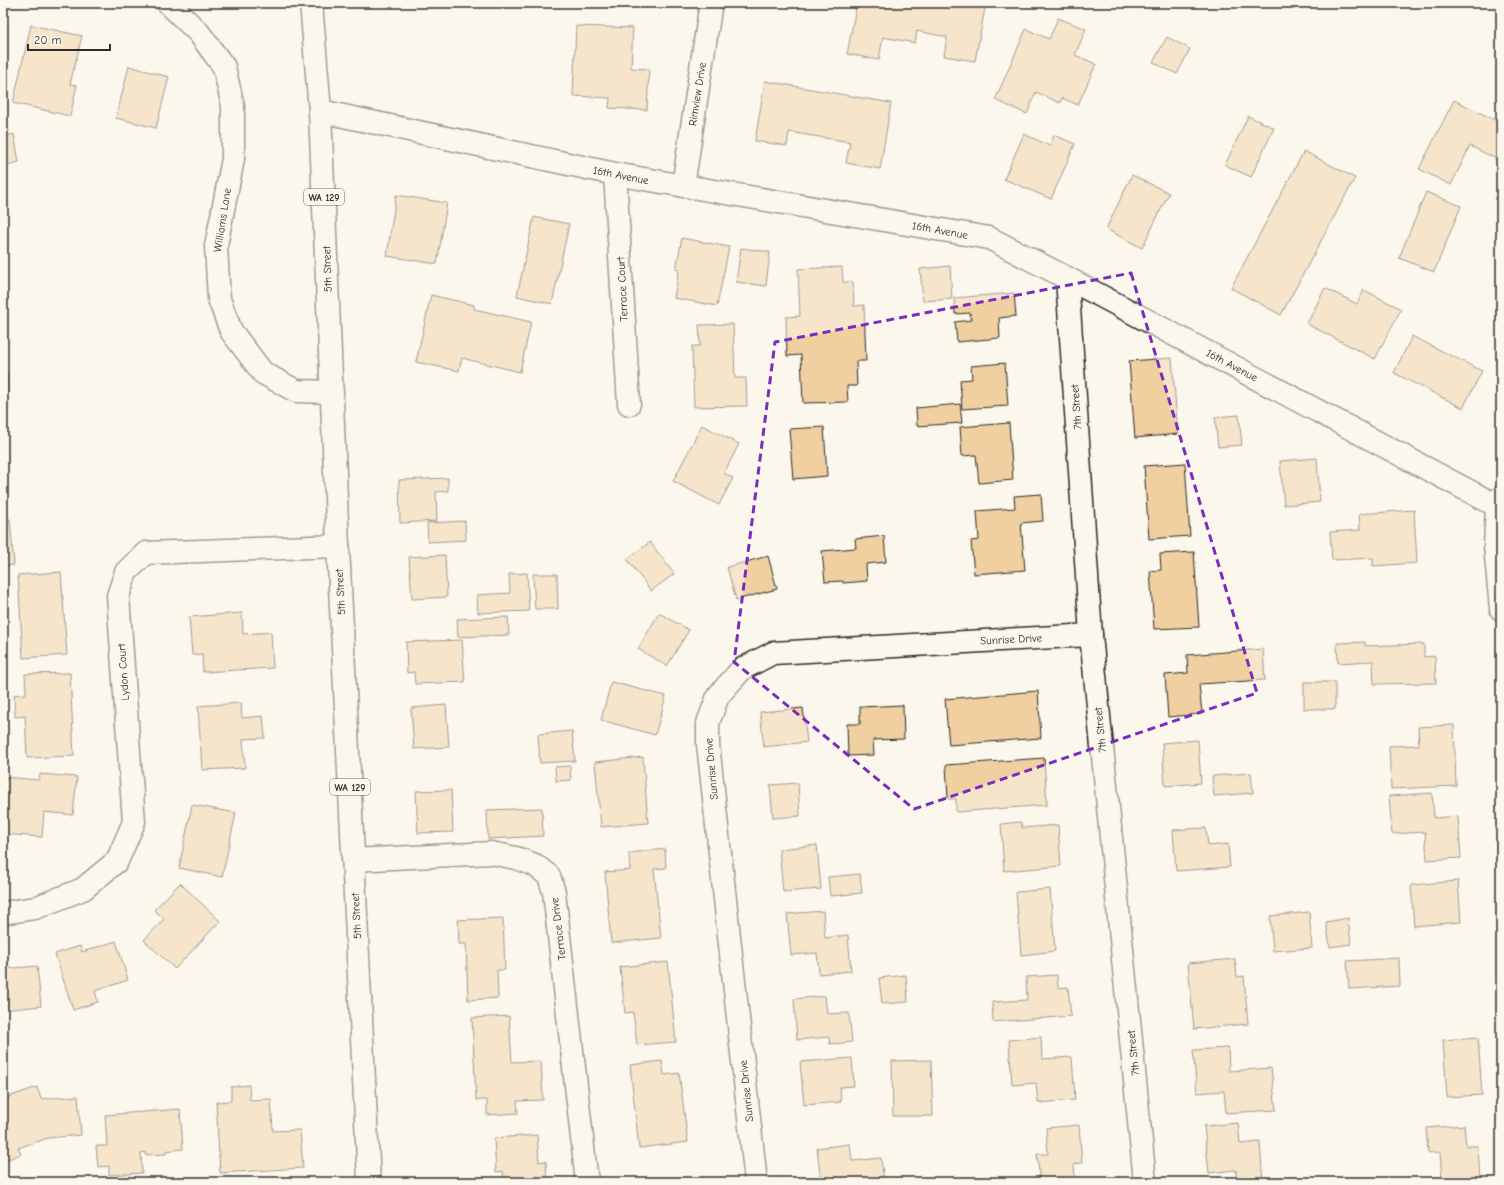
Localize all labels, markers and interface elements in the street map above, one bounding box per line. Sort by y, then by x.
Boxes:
scale bar [28,26,110,52]
text: 20 m [34,33,62,47]
street label: Rimview Drive [686,61,709,127]
street label: 16th Avenue [592,164,650,187]
street label: Williams Lane [211,187,234,253]
road number: WA 129 [304,189,344,205]
street label: 16th Avenue [911,219,969,242]
street label: 5th Street [320,245,335,292]
street label: Terrace Court [614,255,631,322]
street label: 16th Avenue [1204,346,1260,385]
street label: 7th Street [1068,383,1085,430]
street label: 5th Street [333,568,348,615]
street label: Sunrise Drive [980,631,1043,648]
street label: Lydon Court [115,642,132,701]
street label: 7th Street [1092,706,1109,753]
street label: Sunrise Drive [702,737,721,800]
road number: WA 129 [330,779,370,795]
street label: 5th Street [349,892,364,939]
street label: Terrace Drive [548,897,569,961]
street label: 7th Street [1125,1029,1142,1076]
street label: Sunrise Drive [737,1059,756,1122]

